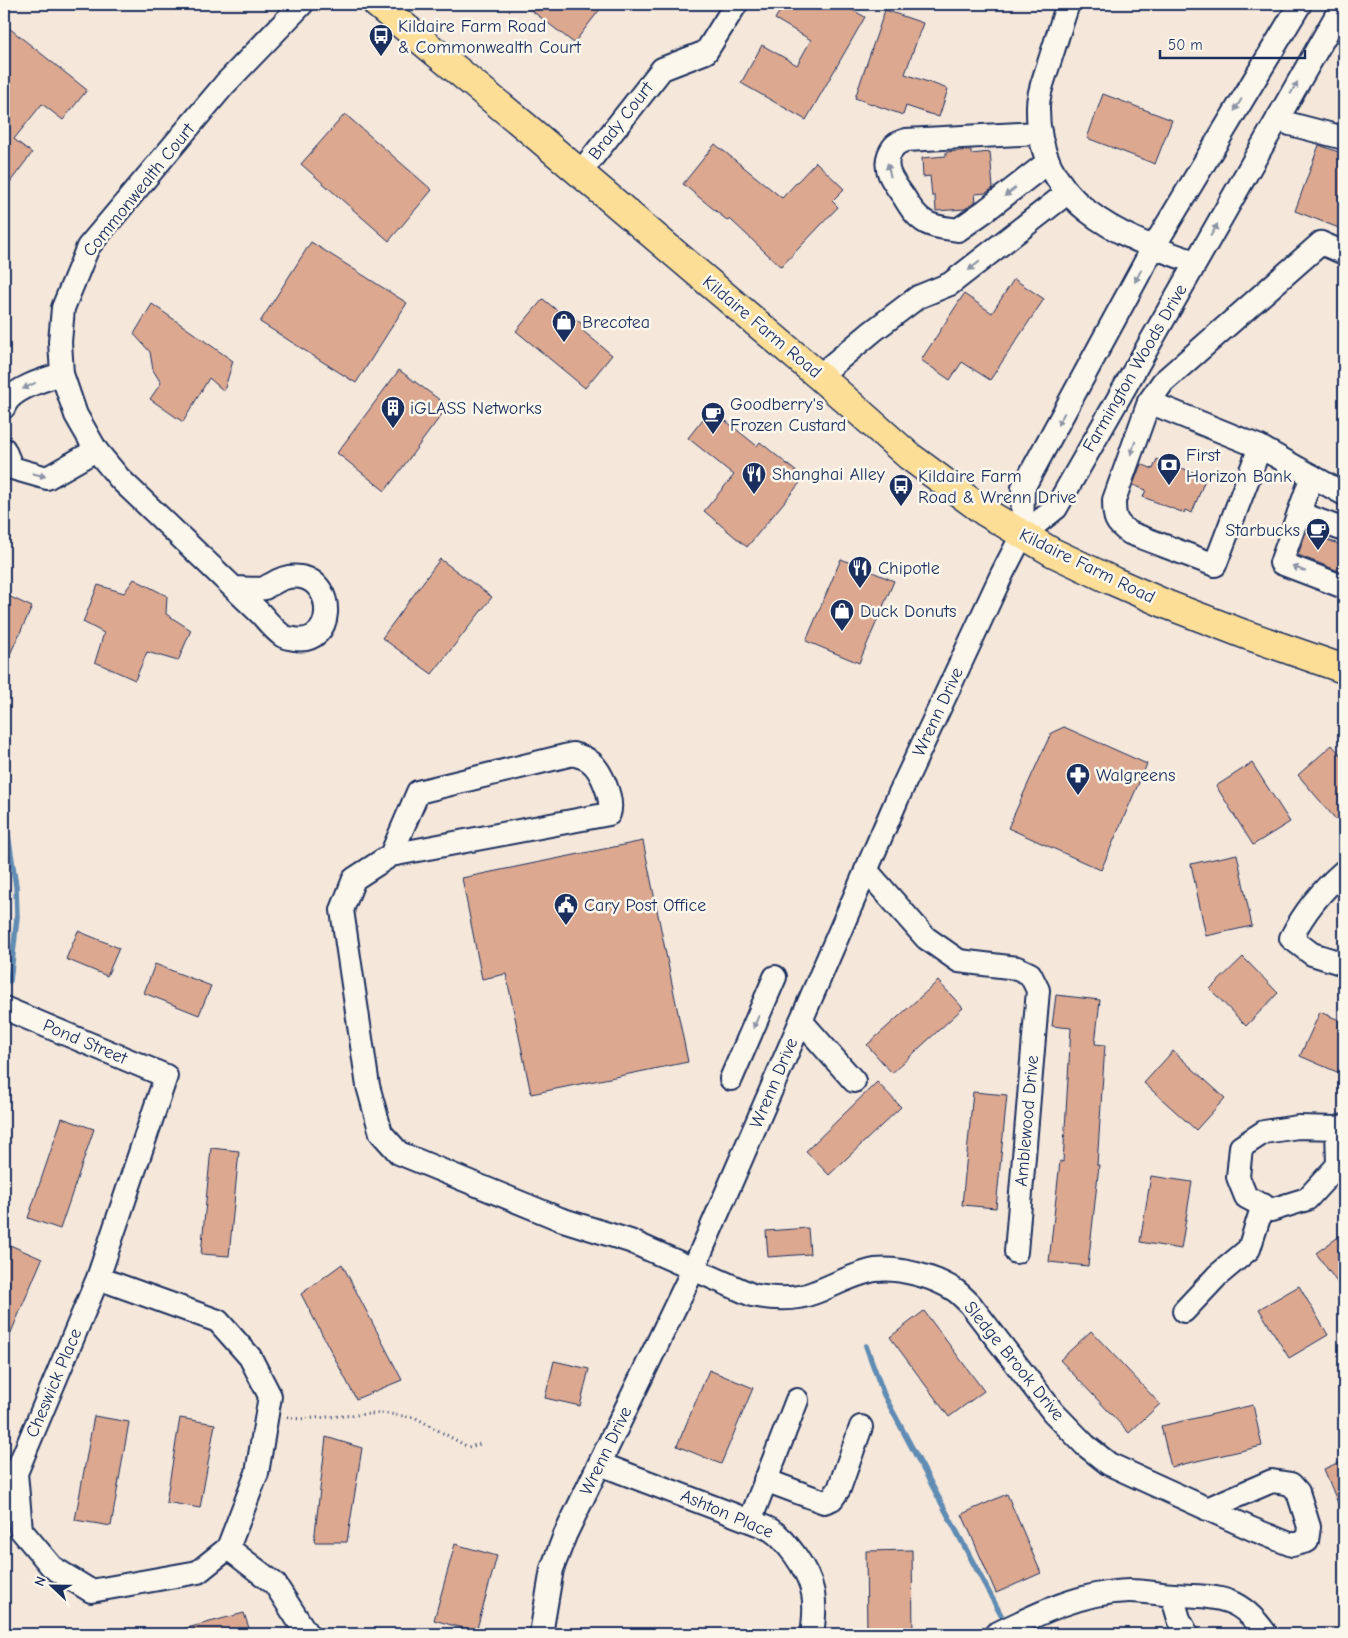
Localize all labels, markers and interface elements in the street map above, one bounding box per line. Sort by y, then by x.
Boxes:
place label: Kildaire Farm Road & Commonwealth Court [398,16,582,58]
bus stop icon: Kildaire Farm Road & Commonwealth Court [368,23,394,57]
scale bar [1160,28,1306,60]
text: 50 m [1168,36,1203,54]
street label: Brady Court [584,77,658,164]
one-way arrow [1290,82,1299,95]
one-way arrow [1234,99,1243,112]
street label: Commonwealth Court [79,118,200,261]
one-way arrow [885,162,893,177]
one-way arrow [1003,187,1016,198]
one-way arrow [1210,222,1218,237]
one-way arrow [968,260,981,271]
one-way arrow [1134,268,1142,283]
street label: Kildaire Farm Road [698,271,826,383]
street label: Farmington Woods Drive [1078,280,1192,456]
shop icon: Brecotea [551,309,577,343]
place label: Brecotea [582,312,650,333]
one-way arrow [22,382,36,390]
place label: Goodberry's Frozen Custard [730,394,846,436]
building icon: iGLASS Networks [380,395,406,429]
place label: iGLASS Networks [410,398,542,419]
cafe icon: Goodberry's Frozen Custard [700,401,726,435]
one-way arrow [1057,412,1066,425]
one-way arrow [1128,441,1136,456]
place label: First Horizon Bank [1186,445,1292,487]
bank icon: First Horizon Bank [1156,452,1182,486]
restaurant icon: Shanghai Alley [741,461,767,495]
place label: Shanghai Alley [772,464,886,485]
place label: Kildaire Farm Road & Wrenn Drive [918,466,1077,508]
one-way arrow [31,471,46,479]
bus stop icon: Kildaire Farm Road & Wrenn Drive [888,473,914,507]
cafe icon: Starbucks [1305,517,1331,551]
place label: Starbucks [1225,520,1300,541]
street label: Kildaire Farm Road [1016,524,1158,608]
restaurant icon: Chipotle [847,555,873,589]
place label: Chipotle [878,558,940,579]
one-way arrow [1291,565,1306,573]
shop icon: Duck Donuts [829,598,855,632]
place label: Duck Donuts [860,601,957,622]
street label: Wrenn Drive [908,664,968,760]
pharmacy icon: Walgreens [1065,762,1091,796]
place label: Walgreens [1096,765,1175,786]
public building icon: Cary Post Office [553,892,579,926]
place label: Cary Post Office [584,895,706,916]
street label: Pond Street [40,1015,131,1069]
one-way arrow [752,1015,760,1029]
street label: Wrenn Drive [746,1035,802,1131]
street label: Amblewood Drive [1011,1054,1043,1188]
street label: Sledge Brook Drive [959,1297,1069,1425]
street label: Cheswick Place [22,1325,86,1441]
street label: Wrenn Drive [576,1403,636,1499]
street label: Ashton Place [677,1485,777,1543]
north arrow [28,1560,78,1610]
text: N [31,1574,50,1589]

